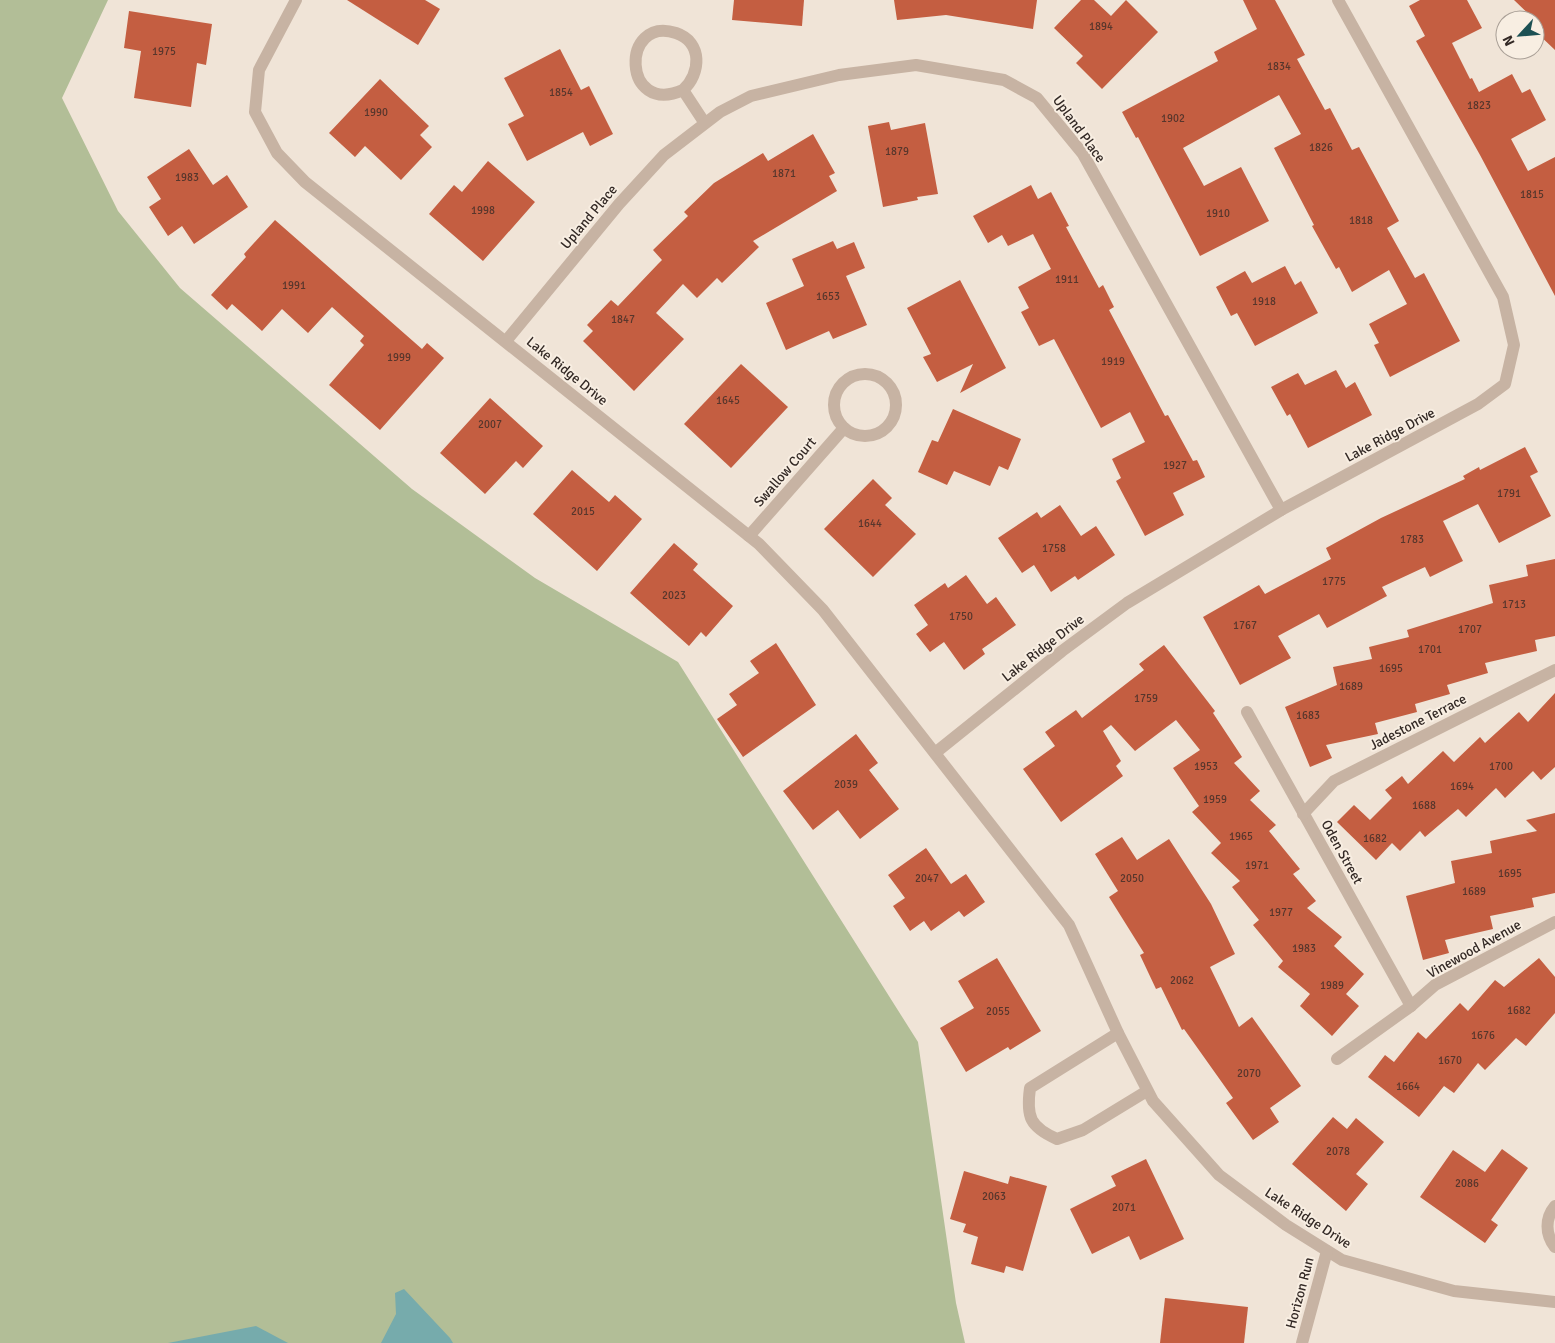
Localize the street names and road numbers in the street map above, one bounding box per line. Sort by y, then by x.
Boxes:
street label: Upland Place [1049,92,1109,166]
street label: Upland Place [557,181,621,253]
street label: Lake Ridge Drive [523,333,611,409]
street label: Lake Ridge Drive [1342,404,1438,466]
street label: Swallow Court [750,434,820,510]
street label: Lake Ridge Drive [999,611,1087,685]
street label: Jadestone Terrace [1367,690,1469,754]
street label: Oden Street [1317,817,1367,887]
street label: Vinewood Avenue [1424,916,1524,982]
street label: Lake Ridge Drive [1262,1184,1354,1252]
street label: Horizon Run [1282,1255,1318,1331]

